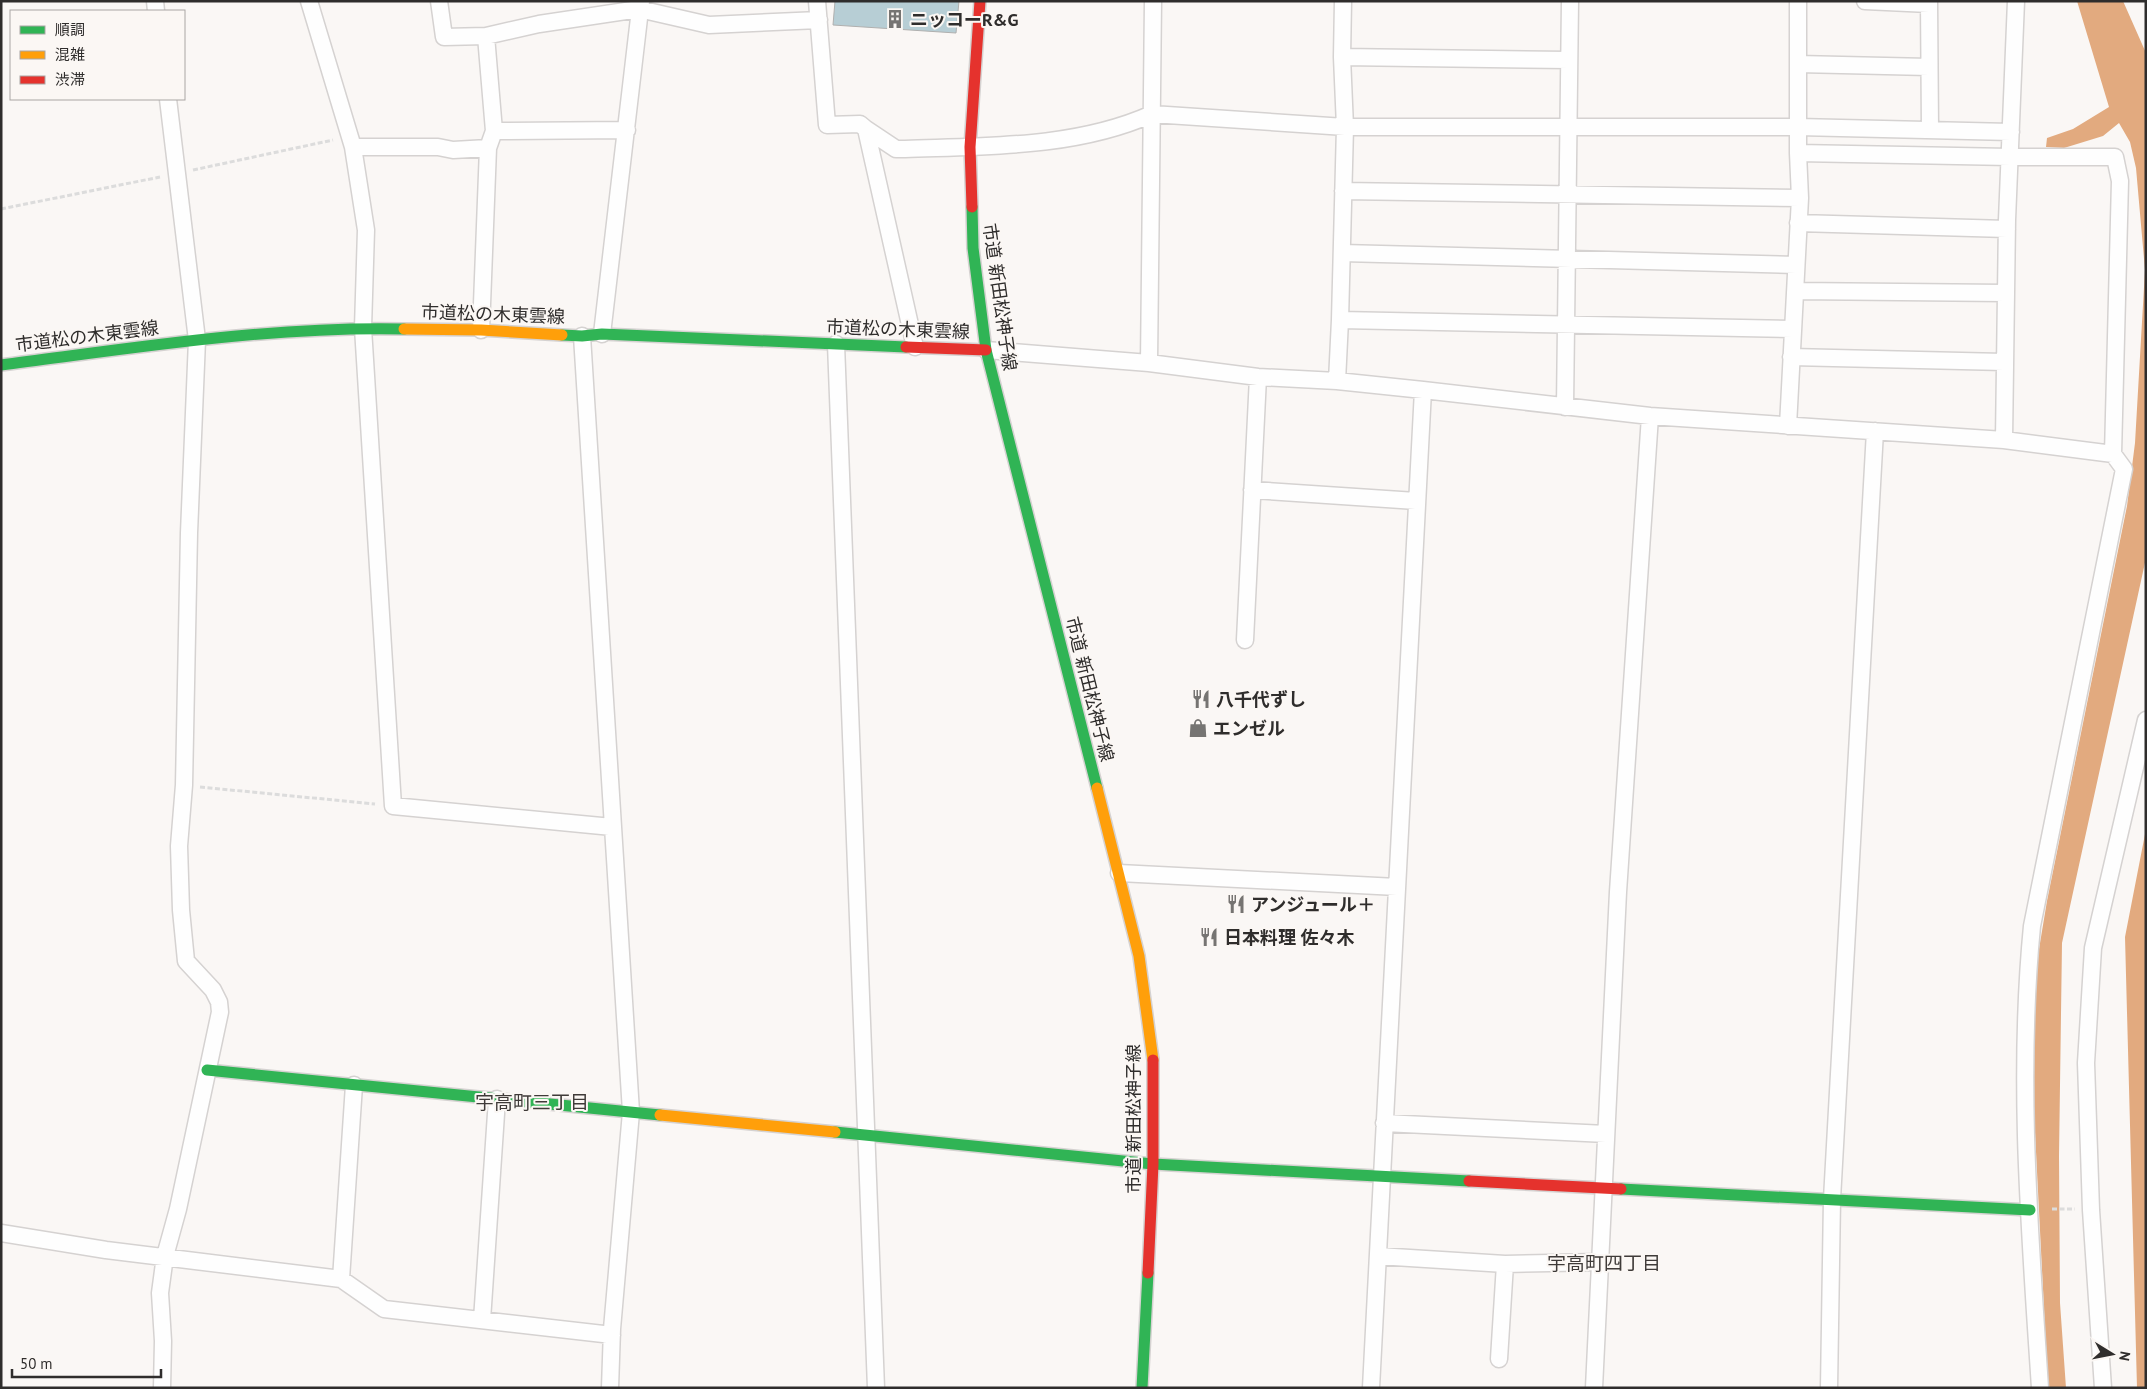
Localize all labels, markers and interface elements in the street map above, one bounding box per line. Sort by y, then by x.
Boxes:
building icon: ニッコーR&G [884,8,906,30]
place label: ニッコーR&G [910,8,1018,31]
legend [10,10,185,100]
text: 順調 [55,20,85,39]
text: 混雑 [55,45,85,64]
text: 渋滞 [55,70,85,89]
street label: 市道 新田松神子線 [978,222,1022,372]
street label: 市道松の木東雲線 [421,300,565,328]
street label: 市道松の木東雲線 [826,315,970,343]
street label: 市道松の木東雲線 [14,316,160,356]
street label: 市道 新田松神子線 [1061,614,1119,764]
restaurant icon: 八千代ずし [1190,688,1212,710]
place label: 八千代ずし [1216,688,1306,711]
shop icon: エンゼル [1187,717,1209,739]
place label: エンゼル [1213,717,1285,740]
restaurant icon: アンジュール＋ [1225,893,1247,915]
place label: アンジュール＋ [1251,893,1375,916]
restaurant icon: 日本料理 佐々木 [1198,926,1220,948]
place label: 日本料理 佐々木 [1224,926,1355,949]
street label: 市道 新田松神子線 [1122,1045,1145,1193]
district label: 宇高町三丁目 [475,1090,589,1114]
district label: 宇高町四丁目 [1547,1251,1661,1275]
north arrow [2087,1329,2137,1379]
scale bar [12,1346,161,1378]
text: N [2115,1350,2134,1362]
text: 50 m [20,1354,53,1373]

